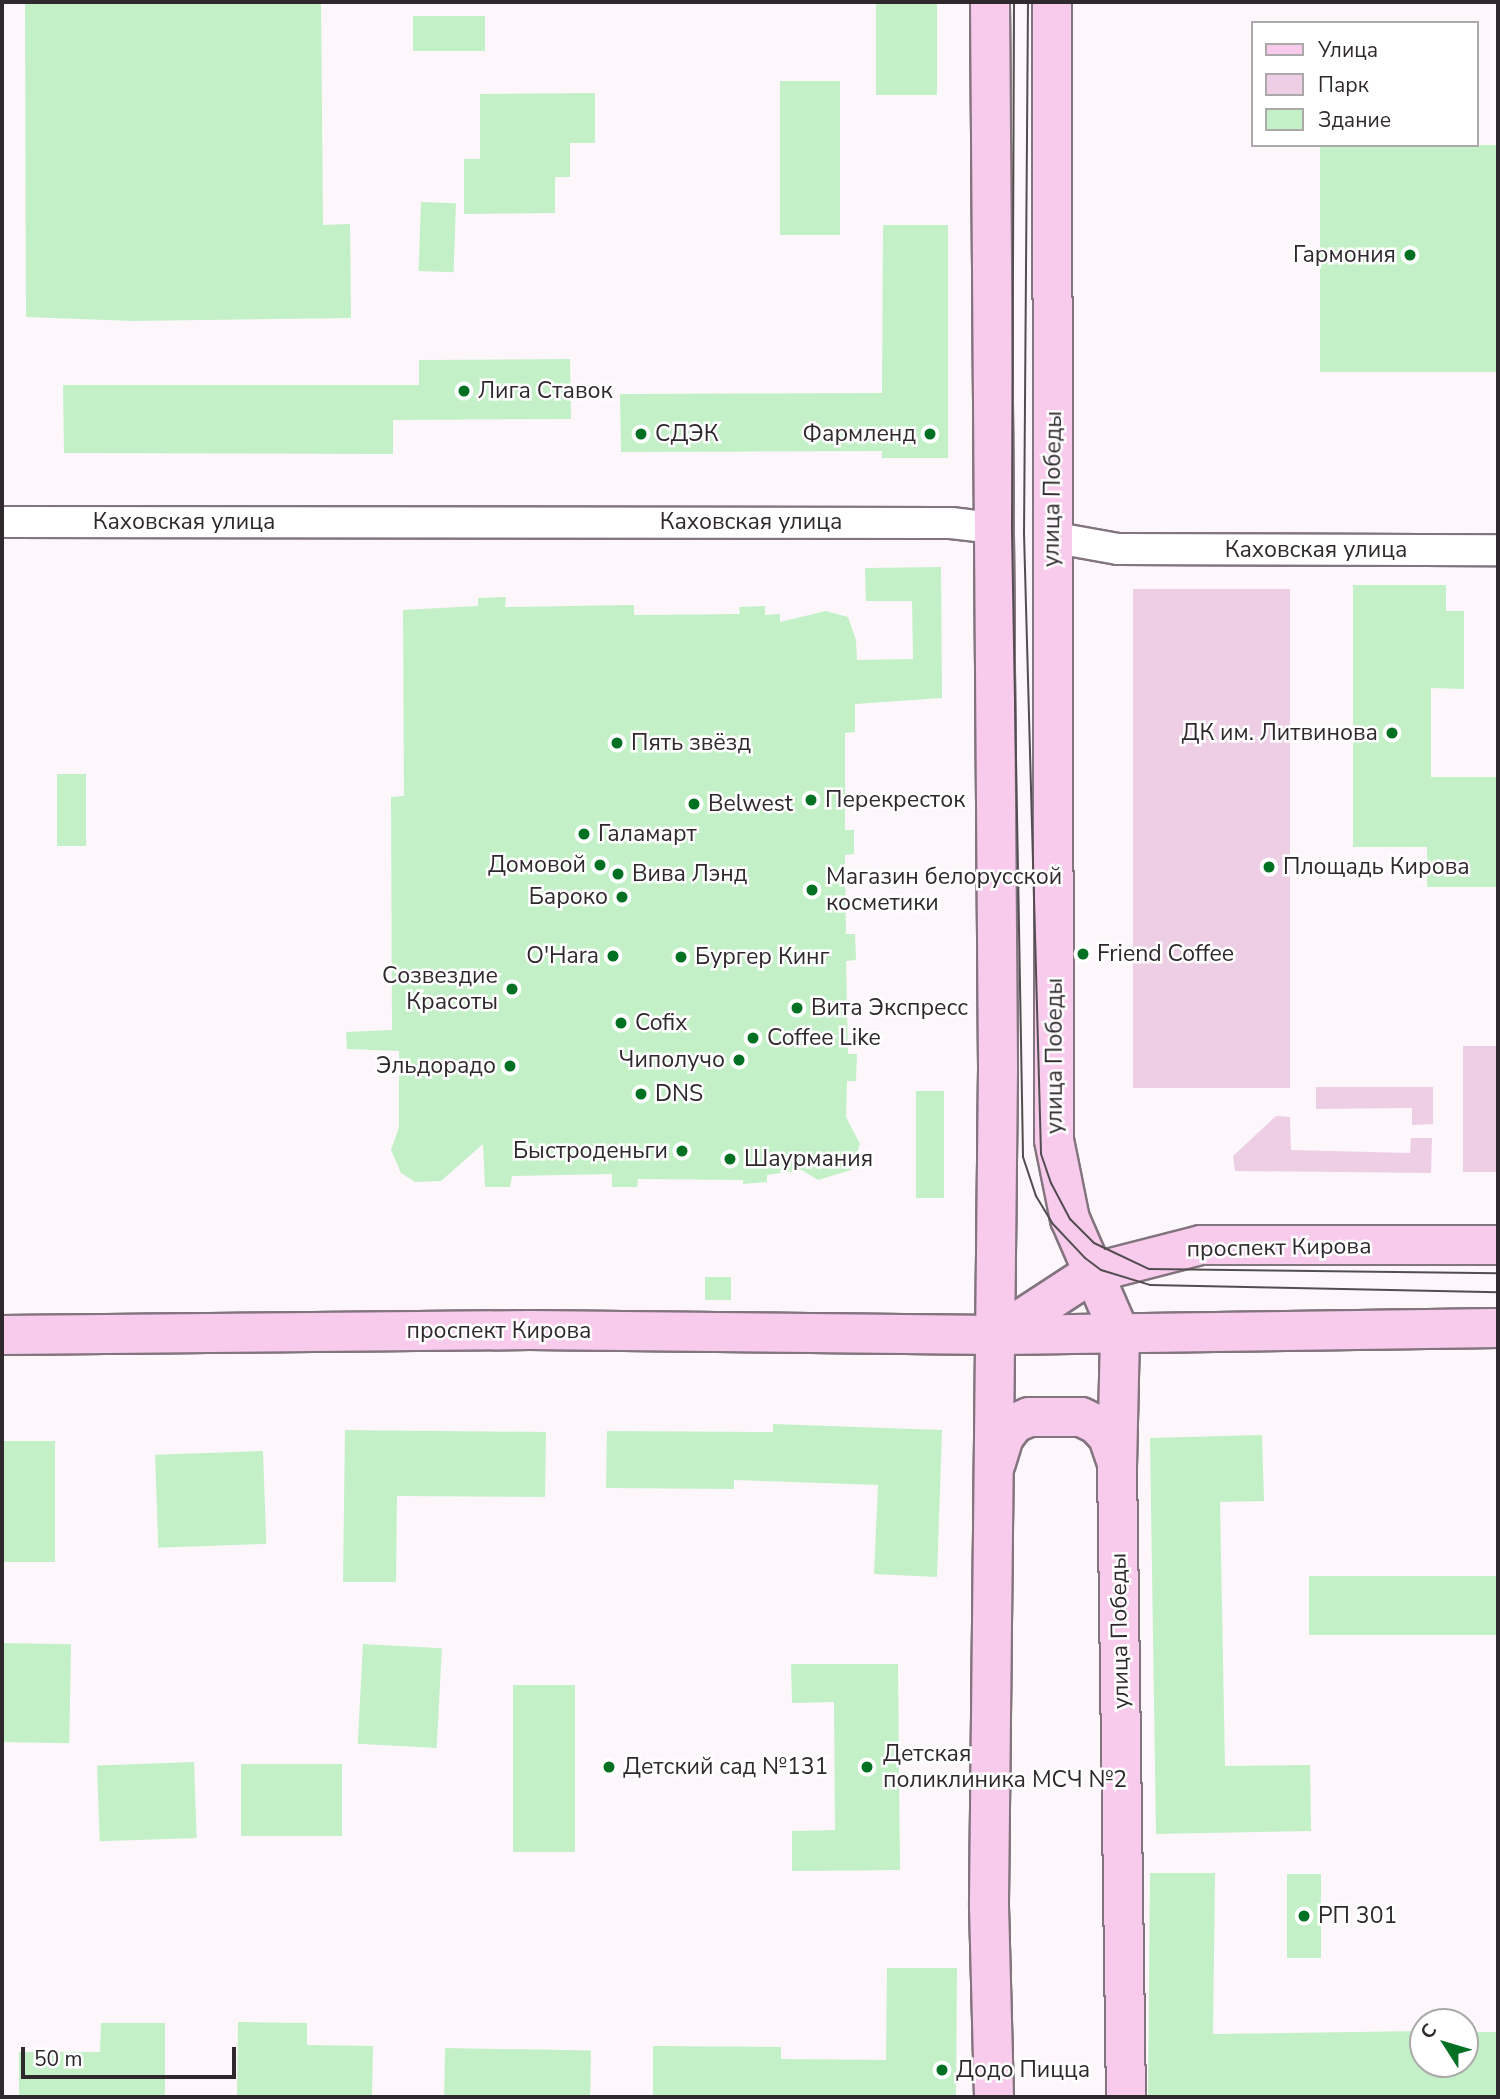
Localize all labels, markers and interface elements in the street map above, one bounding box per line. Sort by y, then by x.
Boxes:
legend [1252,21,1479,147]
text: Улица [1318,36,1378,64]
text: Парк [1318,71,1369,99]
text: Здание [1318,106,1391,134]
place label: Гармония [1293,241,1396,269]
marker: Гармония [1402,247,1418,263]
place label: Лига Ставок [478,377,613,405]
marker: Лига Ставок [456,383,472,399]
street label: улица Победы [1038,411,1068,567]
place label: СДЭК [655,420,719,448]
place label: Фармленд [803,420,916,448]
marker: СДЭК [633,426,649,442]
marker: Фармленд [922,426,938,442]
street label: Каховская улица [93,508,275,536]
street label: Каховская улица [660,508,842,536]
street label: Каховская улица [1225,536,1407,564]
place label: ДК им. Литвинова [1182,719,1378,747]
marker: ДК им. Литвинова [1384,725,1400,741]
place label: Пять звёзд [631,729,751,757]
marker: Пять звёзд [609,735,625,751]
place label: Перекресток [825,786,965,814]
place label: Belwest [708,790,793,818]
marker: Перекресток [803,792,819,808]
marker: Belwest [686,796,702,812]
place label: Галамарт [598,820,697,848]
marker: Галамарт [576,826,592,842]
place label: Домовой [488,851,586,879]
place label: Площадь Кирова [1283,853,1470,881]
marker: Домовой [592,857,608,873]
marker: Площадь Кирова [1261,859,1277,875]
place label: Вива Лэнд [632,860,747,888]
place label: Магазин белорусской косметики [826,863,1062,917]
marker: Вива Лэнд [610,866,626,882]
marker: Магазин белорусской косметики [804,882,820,898]
place label: Бароко [529,883,608,911]
marker: Бароко [614,889,630,905]
place label: Friend Coffee [1097,940,1234,968]
place label: O'Hara [526,942,599,970]
place label: Бургер Кинг [695,943,830,971]
marker: Friend Coffee [1075,946,1091,962]
marker: O'Hara [605,948,621,964]
marker: Бургер Кинг [673,949,689,965]
place label: Созвездие Красоты [382,962,498,1016]
street label: улица Победы [1041,978,1069,1134]
marker: Созвездие Красоты [504,981,520,997]
place label: Вита Экспресс [811,994,968,1022]
marker: Вита Экспресс [789,1000,805,1016]
place label: Cofix [635,1009,687,1037]
marker: Cofix [613,1015,629,1031]
place label: Coffee Like [767,1024,881,1052]
marker: Coffee Like [745,1030,761,1046]
place label: Чиполучо [619,1046,725,1074]
place label: Эльдорадо [376,1052,496,1080]
marker: Чиполучо [731,1052,747,1068]
marker: Эльдорадо [502,1058,518,1074]
place label: DNS [655,1080,703,1108]
marker: DNS [633,1086,649,1102]
place label: Быстроденьги [513,1137,668,1165]
marker: Быстроденьги [674,1143,690,1159]
place label: Шаурмания [744,1145,873,1173]
marker: Шаурмания [722,1151,738,1167]
street label: проспект Кирова [1186,1233,1372,1263]
street label: проспект Кирова [407,1317,591,1345]
street label: улица Победы [1105,1553,1135,1709]
place label: Детская поликлиника МСЧ №2 [883,1740,1127,1794]
place label: Детский сад №131 [623,1753,828,1781]
marker: Детская поликлиника МСЧ №2 [857,1757,877,1777]
marker: Детский сад №131 [601,1759,617,1775]
place label: РП 301 [1318,1902,1397,1930]
marker: РП 301 [1296,1908,1312,1924]
north arrow [1409,2008,1479,2078]
text: С [1415,2019,1443,2045]
scale bar [24,2032,240,2076]
text: 50 m [34,2045,83,2073]
place label: Додо Пицца [956,2056,1090,2084]
marker: Додо Пицца [934,2062,950,2078]

